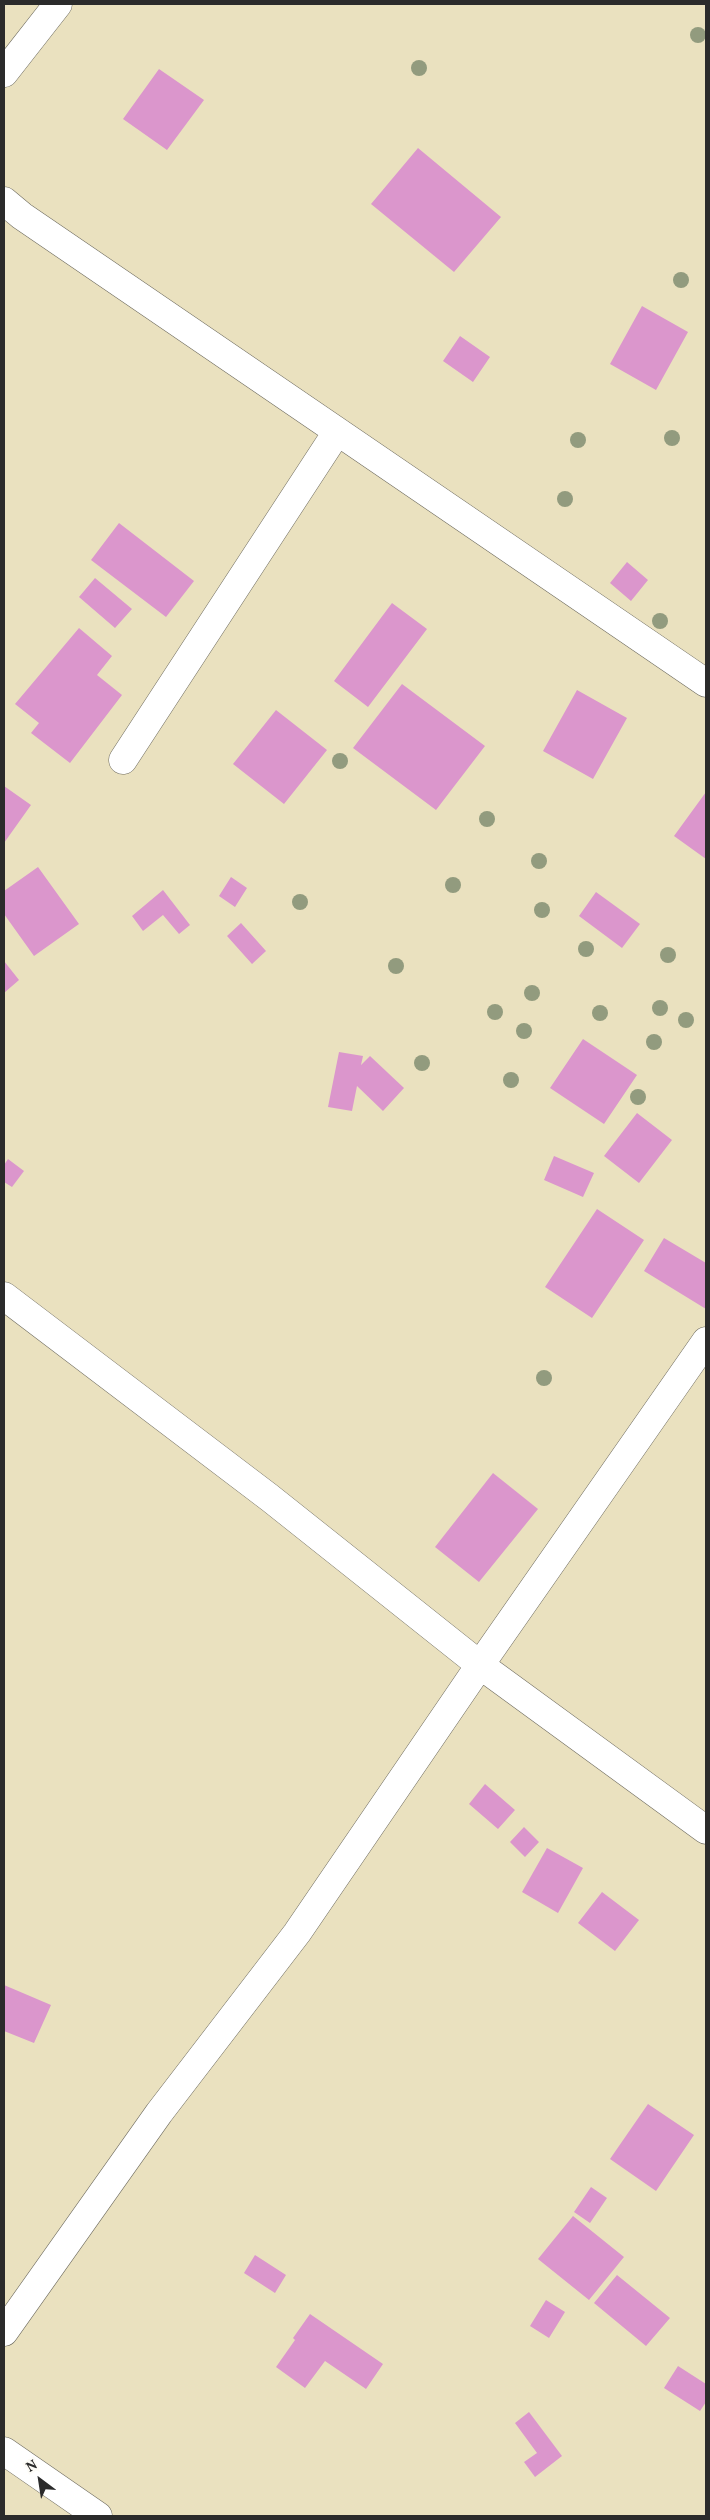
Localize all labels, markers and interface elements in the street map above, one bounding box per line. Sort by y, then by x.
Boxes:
north arrow [15,2455,65,2505]
text: N [23,2456,41,2477]

